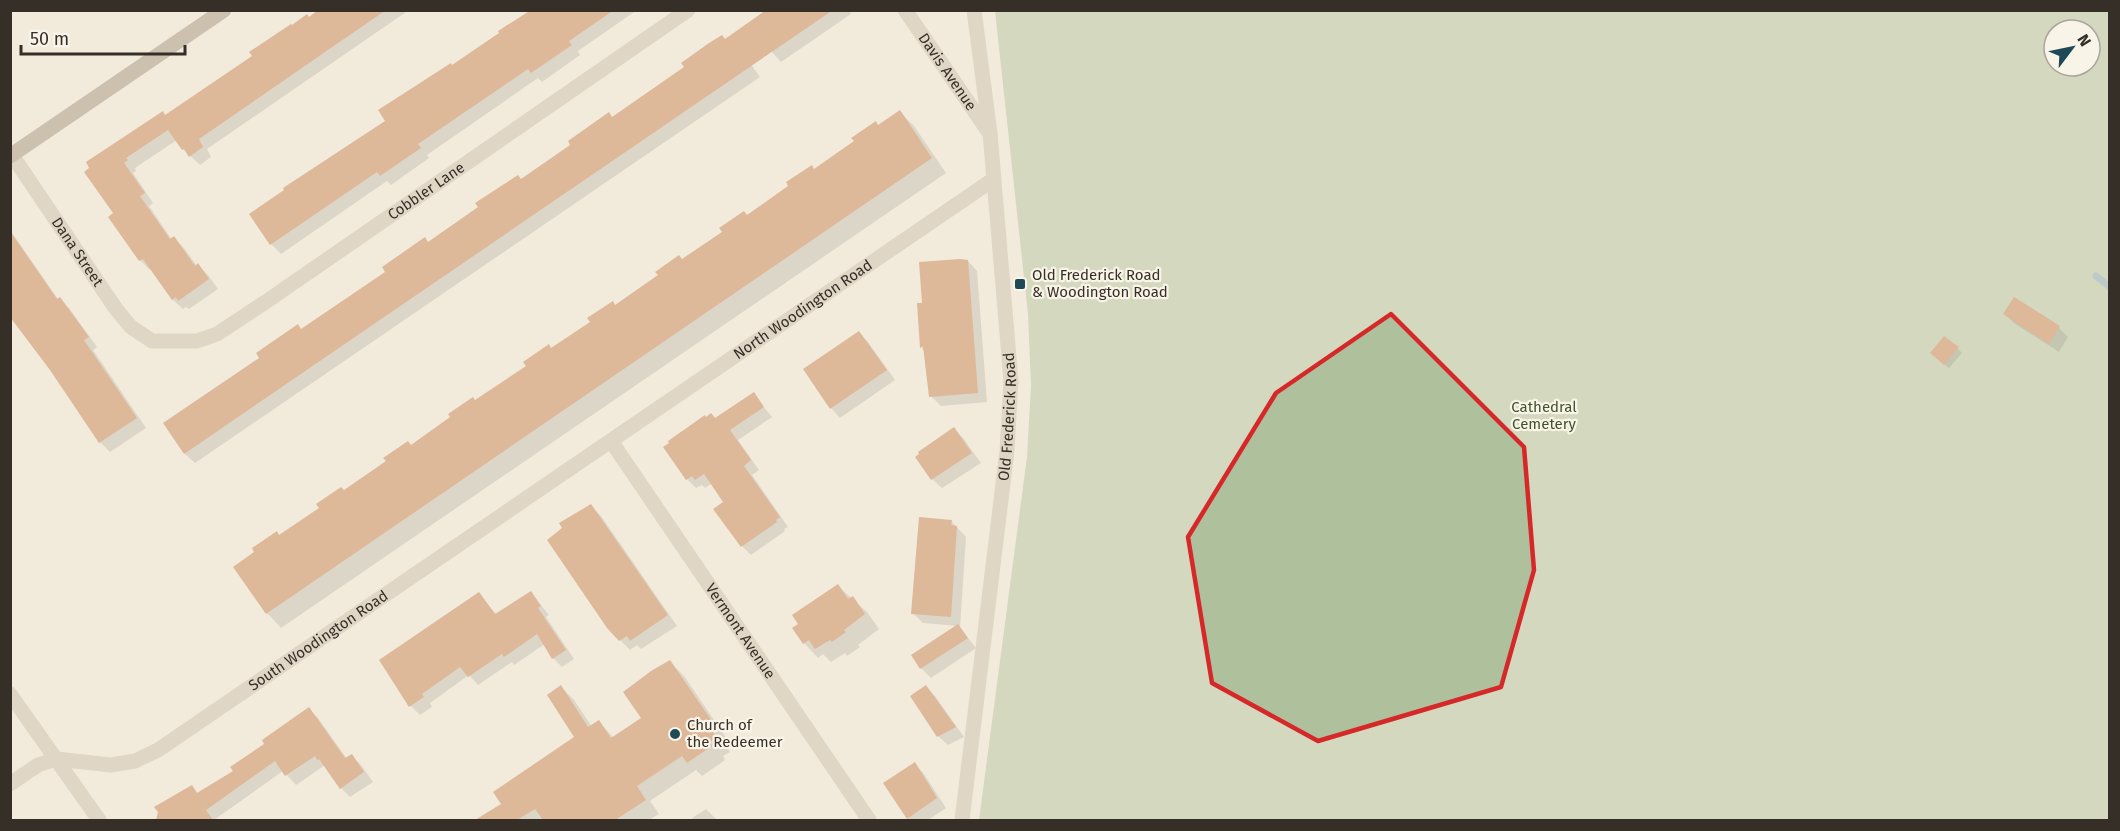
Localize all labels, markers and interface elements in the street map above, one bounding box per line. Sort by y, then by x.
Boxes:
scale bar [21,18,184,56]
north arrow [2042,18,2102,78]
text: 50 m [30,28,69,50]
street label: Davis Avenue [915,30,980,114]
text: N [2073,31,2095,50]
street label: Cobbler Lane [384,158,468,224]
street label: Dana Street [48,214,107,290]
street label: North Woodington Road [730,256,876,363]
place label: Old Frederick Road & Woodington Road [1032,266,1168,301]
marker: Old Frederick Road & Woodington Road [1013,277,1027,291]
street label: Old Frederick Road [994,352,1020,482]
park label: Cathedral Cemetery [1511,398,1577,433]
street label: Vermont Avenue [702,580,779,682]
street label: South Woodington Road [245,587,391,694]
place label: Church of the Redeemer [687,716,783,751]
marker: Church of the Redeemer [668,727,682,741]

